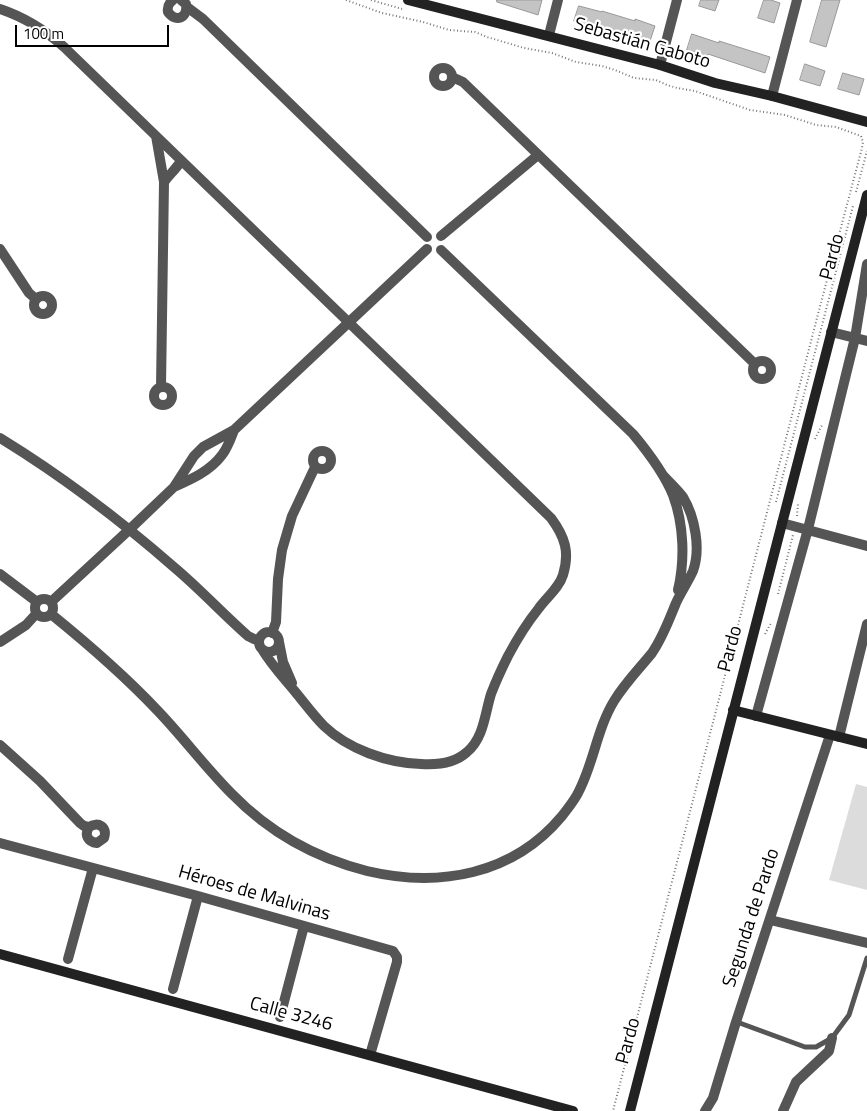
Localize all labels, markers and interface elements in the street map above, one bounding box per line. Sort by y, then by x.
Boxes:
street label: Sebastián Gaboto [571,14,713,74]
scale bar [18,15,171,47]
text: 100 m [23,22,64,45]
street label: Pardo [816,231,850,283]
street label: Pardo [714,623,748,675]
street label: Segunda de Pardo [719,846,785,990]
street label: Héroes de Malvinas [175,861,333,927]
street label: Calle 3246 [247,993,335,1037]
street label: Pardo [612,1015,646,1067]

